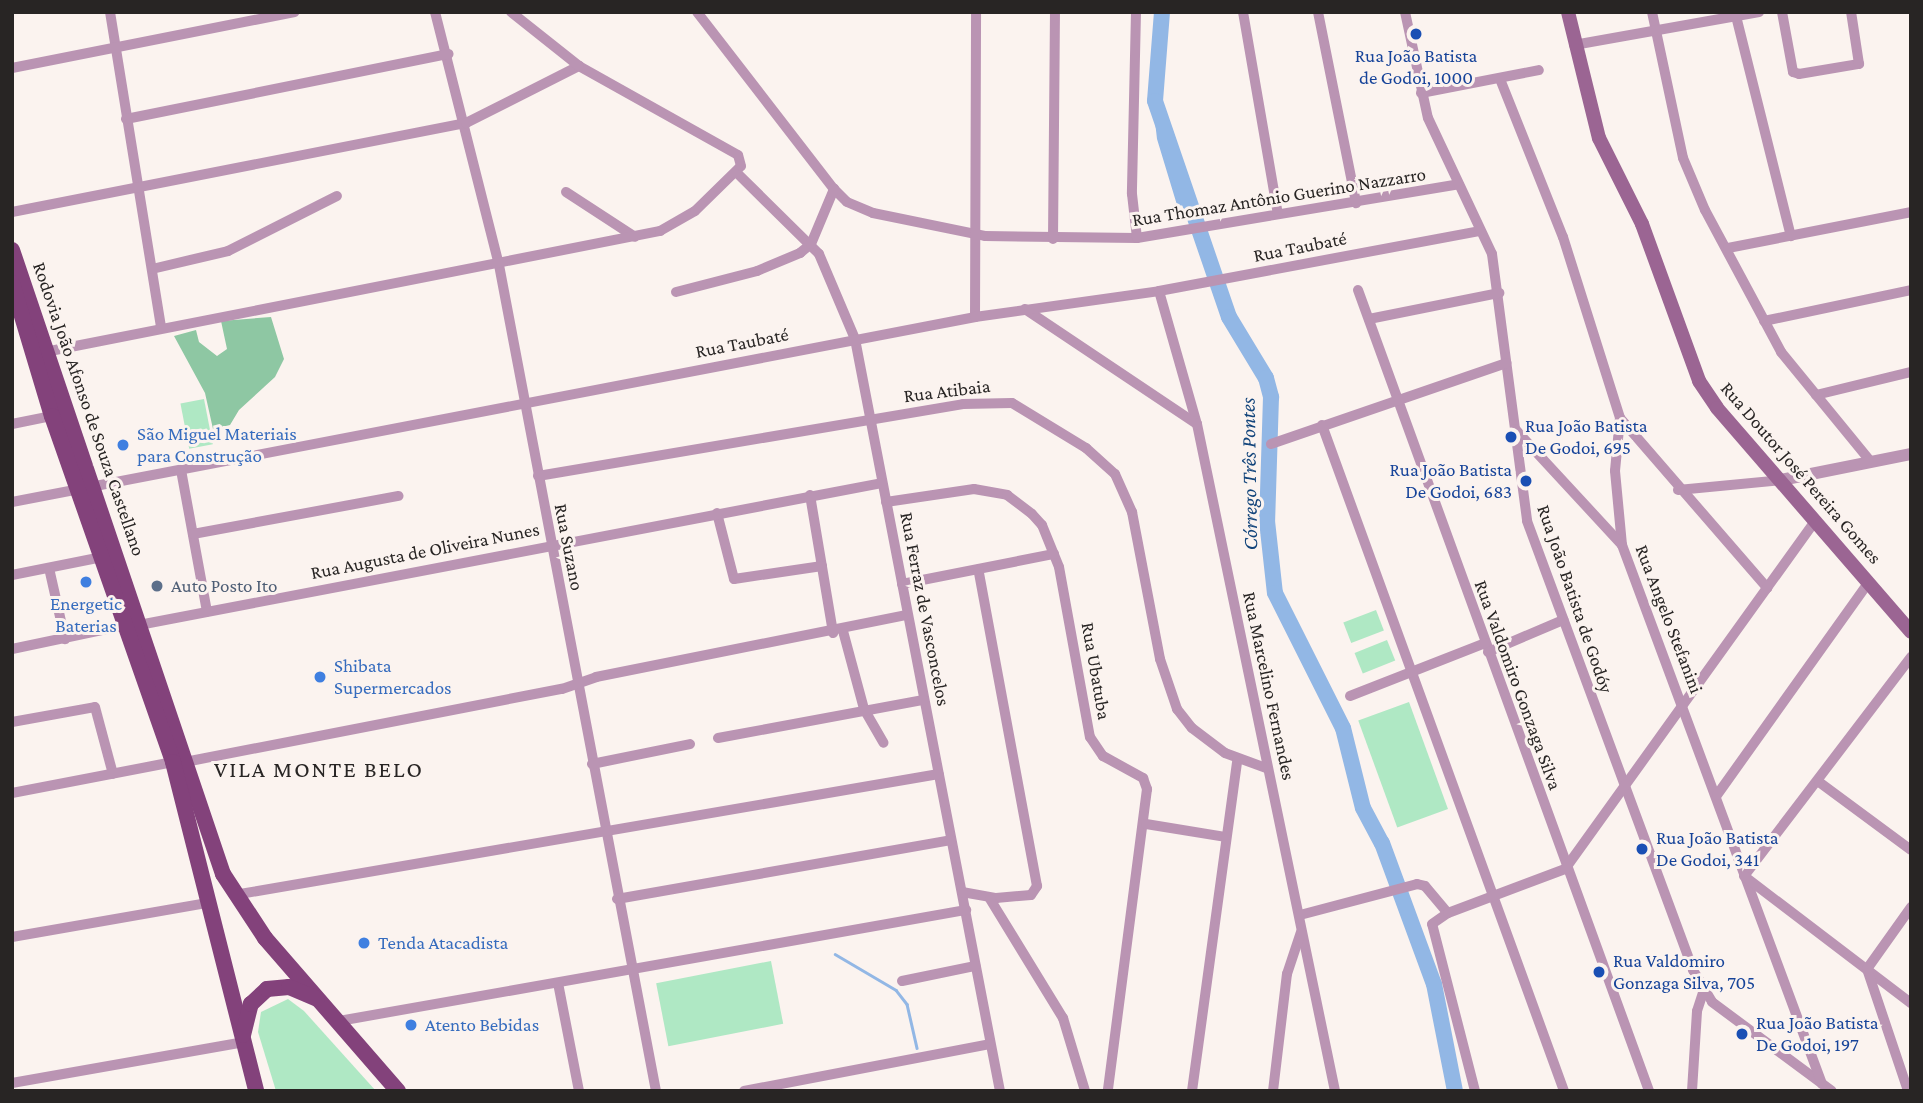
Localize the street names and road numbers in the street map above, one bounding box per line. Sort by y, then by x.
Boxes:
street label: Rua Thomaz Antônio Guerino Nazzarro [1130,163,1428,231]
street label: Rua Taubaté [1252,227,1348,267]
street label: Rodovia João Afonso de Souza Castellano [28,259,150,559]
street label: Rua Taubaté [694,323,790,363]
street label: Rua Atibaia [902,374,992,408]
street label: Rua Doutor José Pereira Gomes [1716,377,1886,569]
street label: Rua Suzano [549,502,589,592]
street label: Rua João Batista de Godóy [1532,502,1618,696]
street label: Rua Ferraz de Vasconcelos [895,510,955,708]
street label: Rua Augusta de Oliveira Nunes [309,518,541,584]
street label: Rua Angelo Stefanini [1630,541,1708,697]
street label: Rua Valdomiro Gonzaga Silva [1469,577,1567,793]
street label: Rua Marcelino Fernandes [1238,590,1300,782]
street label: Rua Ubatuba [1076,621,1116,721]

